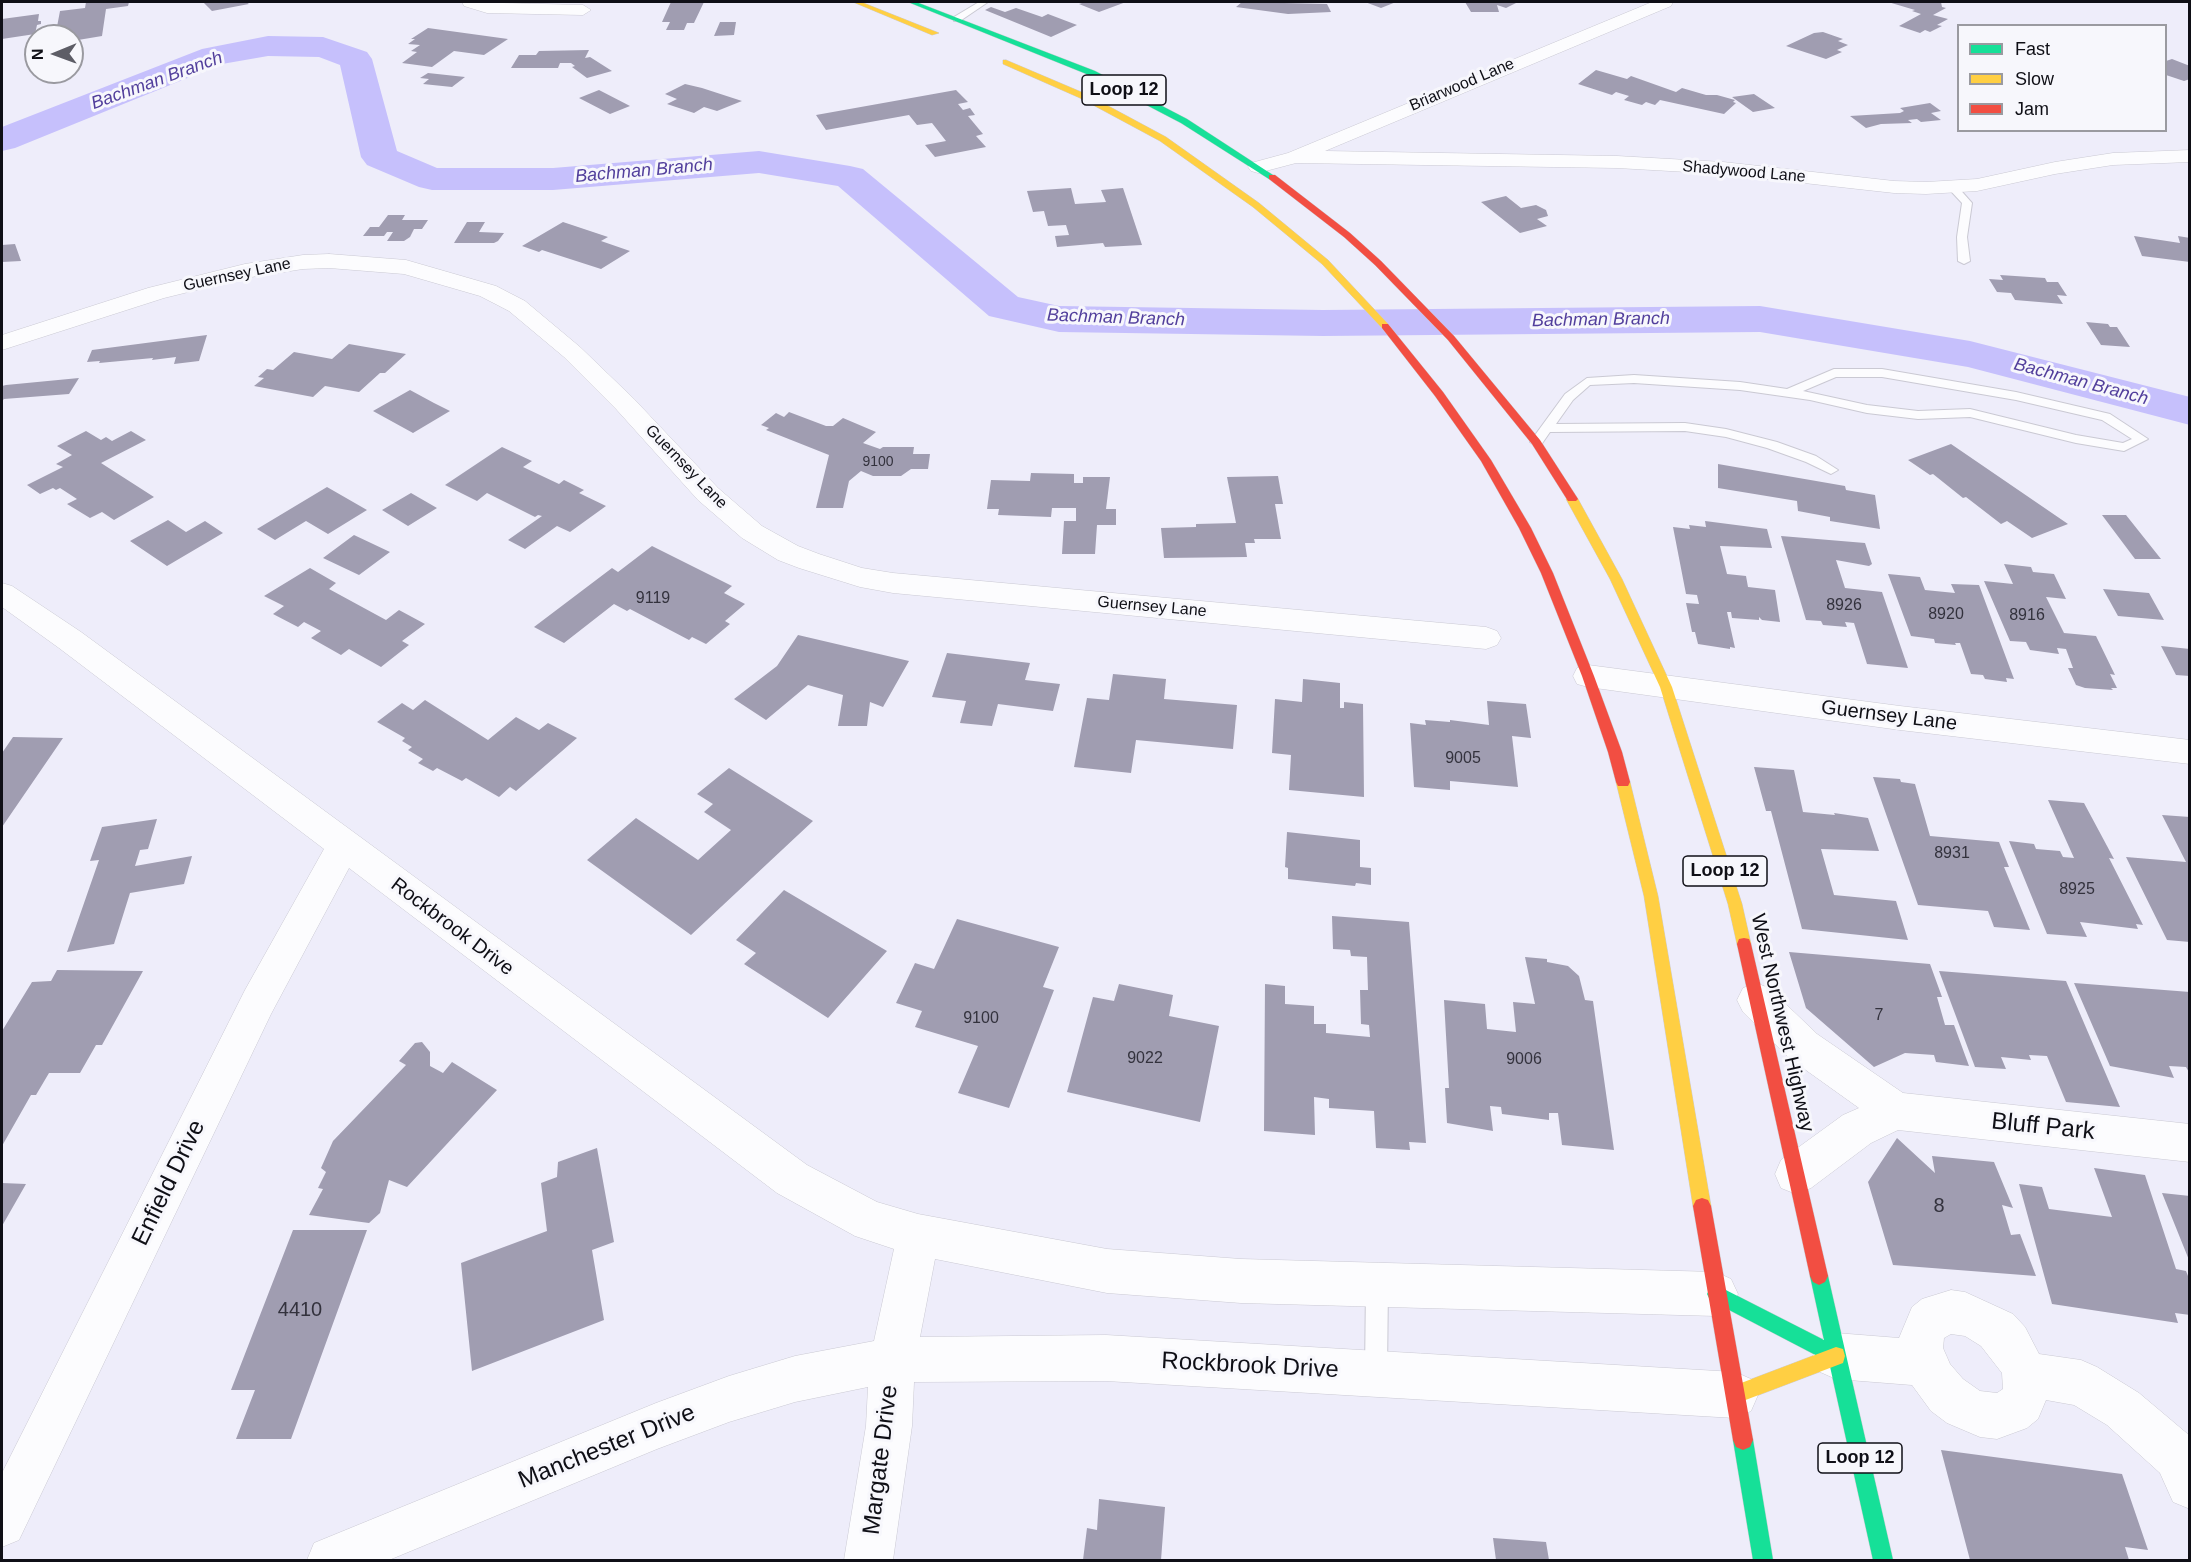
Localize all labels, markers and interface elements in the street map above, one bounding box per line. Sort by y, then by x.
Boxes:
north arrow [24,24,84,84]
legend [1957,24,2167,132]
text: Fast [2015,39,2050,59]
water label: Bachman Branch [88,47,226,115]
text: N [29,48,46,60]
street label: Briarwood Lane [1407,54,1517,116]
text: Slow [2015,69,2054,89]
road number: Loop 12 [1082,75,1166,105]
text: Jam [2015,99,2049,119]
water label: Bachman Branch [574,154,714,188]
street label: Shadywood Lane [1682,157,1806,187]
street label: Guernsey Lane [181,254,293,296]
water label: Bachman Branch [1047,305,1185,331]
water label: Bachman Branch [1532,308,1670,332]
water label: Bachman Branch [2012,354,2150,410]
street label: Guernsey Lane [641,421,731,513]
house number: 9100 [862,454,894,470]
house number: 9119 [636,589,670,609]
street label: Guernsey Lane [1097,593,1207,621]
house number: 8926 [1826,596,1862,616]
house number: 8920 [1928,605,1964,625]
house number: 8916 [2009,606,2045,626]
street label: Guernsey Lane [1820,696,1958,736]
house number: 9005 [1445,749,1481,769]
house number: 8931 [1934,844,1970,864]
road number: Loop 12 [1683,856,1767,886]
street label: Rockbrook Drive [386,873,518,981]
house number: 8925 [2059,880,2095,900]
street label: West Northwest Highway [1745,912,1819,1134]
house number: 7 [1875,1006,1883,1026]
house number: 9100 [963,1009,999,1029]
house number: 9022 [1127,1049,1163,1069]
house number: 9006 [1506,1050,1542,1070]
street label: Bluff Park [1990,1107,2096,1147]
street label: Enfield Drive [126,1116,212,1250]
house number: 8 [1933,1194,1945,1218]
house number: 4410 [278,1298,322,1322]
street label: Rockbrook Drive [1161,1347,1339,1385]
street label: Margate Drive [858,1383,904,1537]
street label: Manchester Drive [514,1398,700,1496]
road number: Loop 12 [1818,1443,1902,1473]

